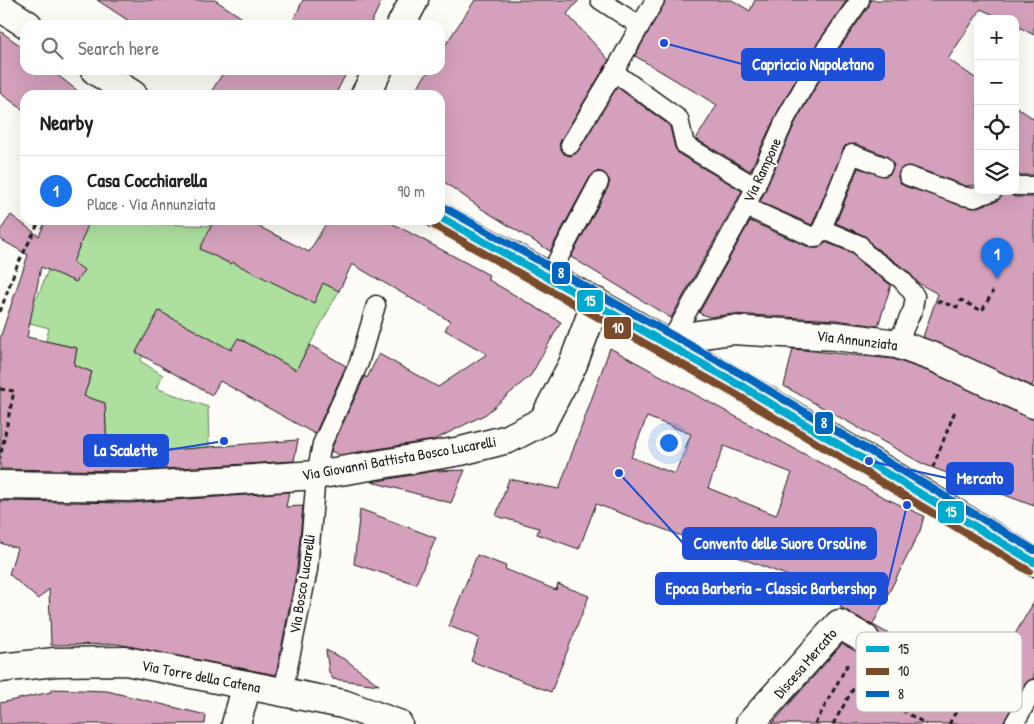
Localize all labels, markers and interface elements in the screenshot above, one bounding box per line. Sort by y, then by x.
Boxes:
map controls [974,15,1019,195]
button: + [974,15,1019,60]
search box [20,20,445,75]
icon: search [38,34,66,62]
text: Search here [78,35,159,61]
callout: Capriccio Napoletano [742,49,884,80]
text: Capriccio Napoletano [752,53,875,76]
button: − [974,60,1019,105]
button: locate [974,105,1019,150]
text: Nearby [40,108,93,137]
street label: Via Rampone [738,134,786,206]
button: layers [974,150,1019,195]
text: Casa Cocchiarella [87,167,207,193]
text: 1 [53,180,59,202]
text: 90 m [397,180,425,202]
text: Place · Via Annunziata [87,193,215,215]
pin: 1 [981,238,1013,279]
line badge: 8 [551,261,571,285]
text: 8 [558,263,564,282]
line badge: 15 [576,289,604,313]
text: 15 [584,291,596,310]
line badge: 10 [603,316,632,340]
text: 10 [612,318,624,337]
street label: Via Annunziata [815,325,899,355]
line badge: 8 [814,411,834,435]
text: 8 [821,413,827,432]
your location [656,430,682,456]
street label: Via Giovanni Battista Bosco Lucarelli [300,431,498,485]
callout: La Scalette [84,435,168,466]
text: La Scalette [94,439,158,461]
callout: Mercato [947,463,1013,494]
text: Mercato [957,467,1004,489]
line badge: 15 [937,500,965,524]
text: 15 [945,502,957,521]
callout: Convento delle Suore Orsoline [683,528,876,559]
text: Convento delle Suore Orsoline [693,532,867,554]
street label: Via Bosco Lucarelli [284,533,320,635]
callout: Epoca Barberia - Classic Barbershop [656,573,887,604]
text: Epoca Barberia - Classic Barbershop [666,577,877,600]
street label: Discesa Mercato [769,623,841,703]
legend [856,632,1022,712]
text: 15 [898,639,909,658]
street label: Via Torre della Catena [140,654,262,698]
text: 10 [898,661,909,680]
text: 8 [898,684,904,703]

